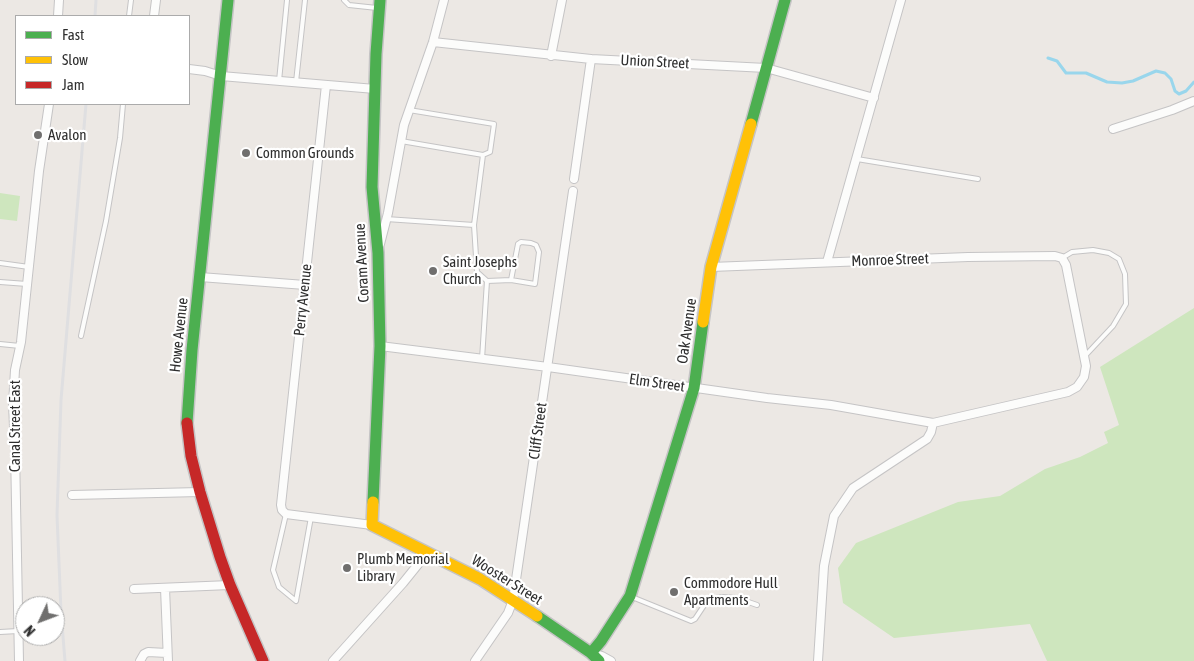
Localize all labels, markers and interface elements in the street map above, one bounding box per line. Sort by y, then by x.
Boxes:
legend [15,15,190,105]
text: Fast [62,26,84,43]
text: Slow [62,51,88,68]
street label: Union Street [620,51,690,73]
text: Jam [62,76,85,93]
place label: Avalon [48,126,87,144]
marker: Avalon [32,129,44,141]
place label: Common Grounds [256,144,354,162]
marker: Common Grounds [240,147,252,159]
street label: Coram Avenue [351,223,373,303]
street label: Monroe Street [851,250,929,270]
place label: Saint Josephs Church [443,253,517,288]
street label: Perry Avenue [290,263,316,337]
marker: Saint Josephs Church [427,265,439,277]
street label: Howe Avenue [166,297,192,373]
street label: Oak Avenue [674,297,700,365]
street label: Elm Street [628,370,686,396]
street label: Canal Street East [6,380,24,472]
street label: Cliff Street [525,401,551,461]
place label: Plumb Memorial Library [357,550,449,585]
street label: Wooster Street [468,551,546,609]
marker: Plumb Memorial Library [341,562,353,574]
place label: Commodore Hull Apartments [684,574,778,609]
marker: Commodore Hull Apartments [668,586,680,598]
north arrow [15,596,65,646]
text: N [21,622,38,639]

